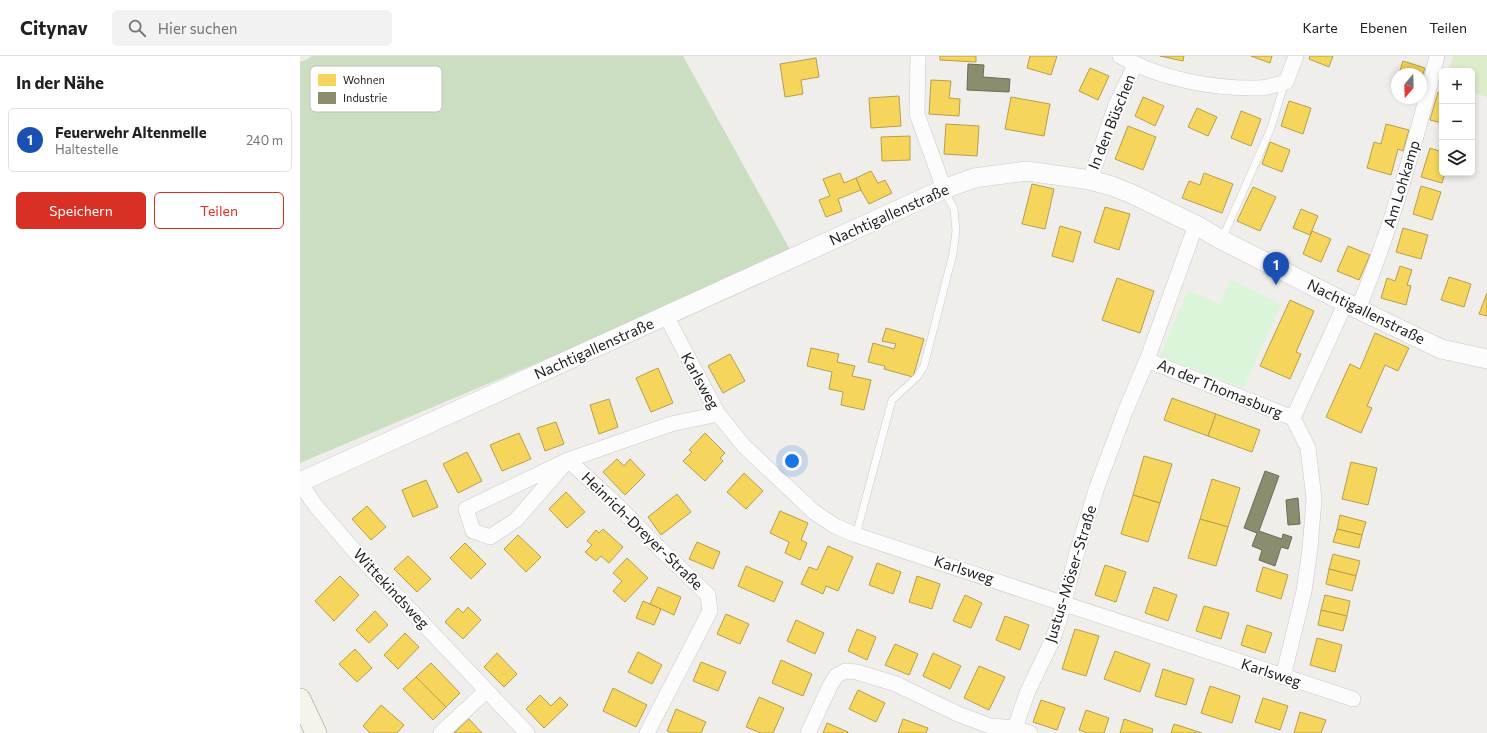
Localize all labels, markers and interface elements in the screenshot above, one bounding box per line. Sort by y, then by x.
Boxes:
search box [112,10,392,46]
text: Citynav [20,16,88,39]
icon: search [126,17,148,39]
text: Hier suchen [158,19,237,37]
text: Karte [1302,19,1338,36]
text: Ebenen [1360,19,1407,36]
text: Teilen [1429,19,1467,36]
legend [310,66,442,112]
north arrow [1391,68,1427,104]
map controls [1439,68,1475,176]
button: + [1439,68,1475,104]
street label: In den Büschen [1084,71,1138,172]
text: In der Nähe [16,72,104,93]
text: Wohnen [343,73,385,86]
text: Industrie [343,91,388,104]
button: − [1439,104,1475,140]
text: Feuerwehr Altenmelle [55,123,207,141]
text: 1 [27,132,33,148]
text: 240 m [246,132,283,148]
street label: Am Lohkamp [1379,138,1423,230]
button: layers [1439,140,1475,176]
text: Haltestelle [55,141,118,157]
street label: Nachtigallenstraße [826,180,951,249]
button: Speichern [16,192,146,229]
button: Teilen [154,192,284,229]
pin: 1 [1263,252,1289,285]
street label: Nachtigallenstraße [1305,275,1428,347]
street label: Nachtigallenstraße [531,314,656,383]
street label: Karlsweg [678,349,724,412]
street label: An der Thomasburg [1155,355,1286,421]
your location [782,451,802,471]
street label: Heinrich-Dreyer-Straße [578,468,707,593]
street label: Justus-Möser-Straße [1041,503,1100,645]
street label: Wittekindsweg [350,545,433,632]
street label: Karlsweg [932,551,997,587]
street label: Karlsweg [1239,654,1304,690]

